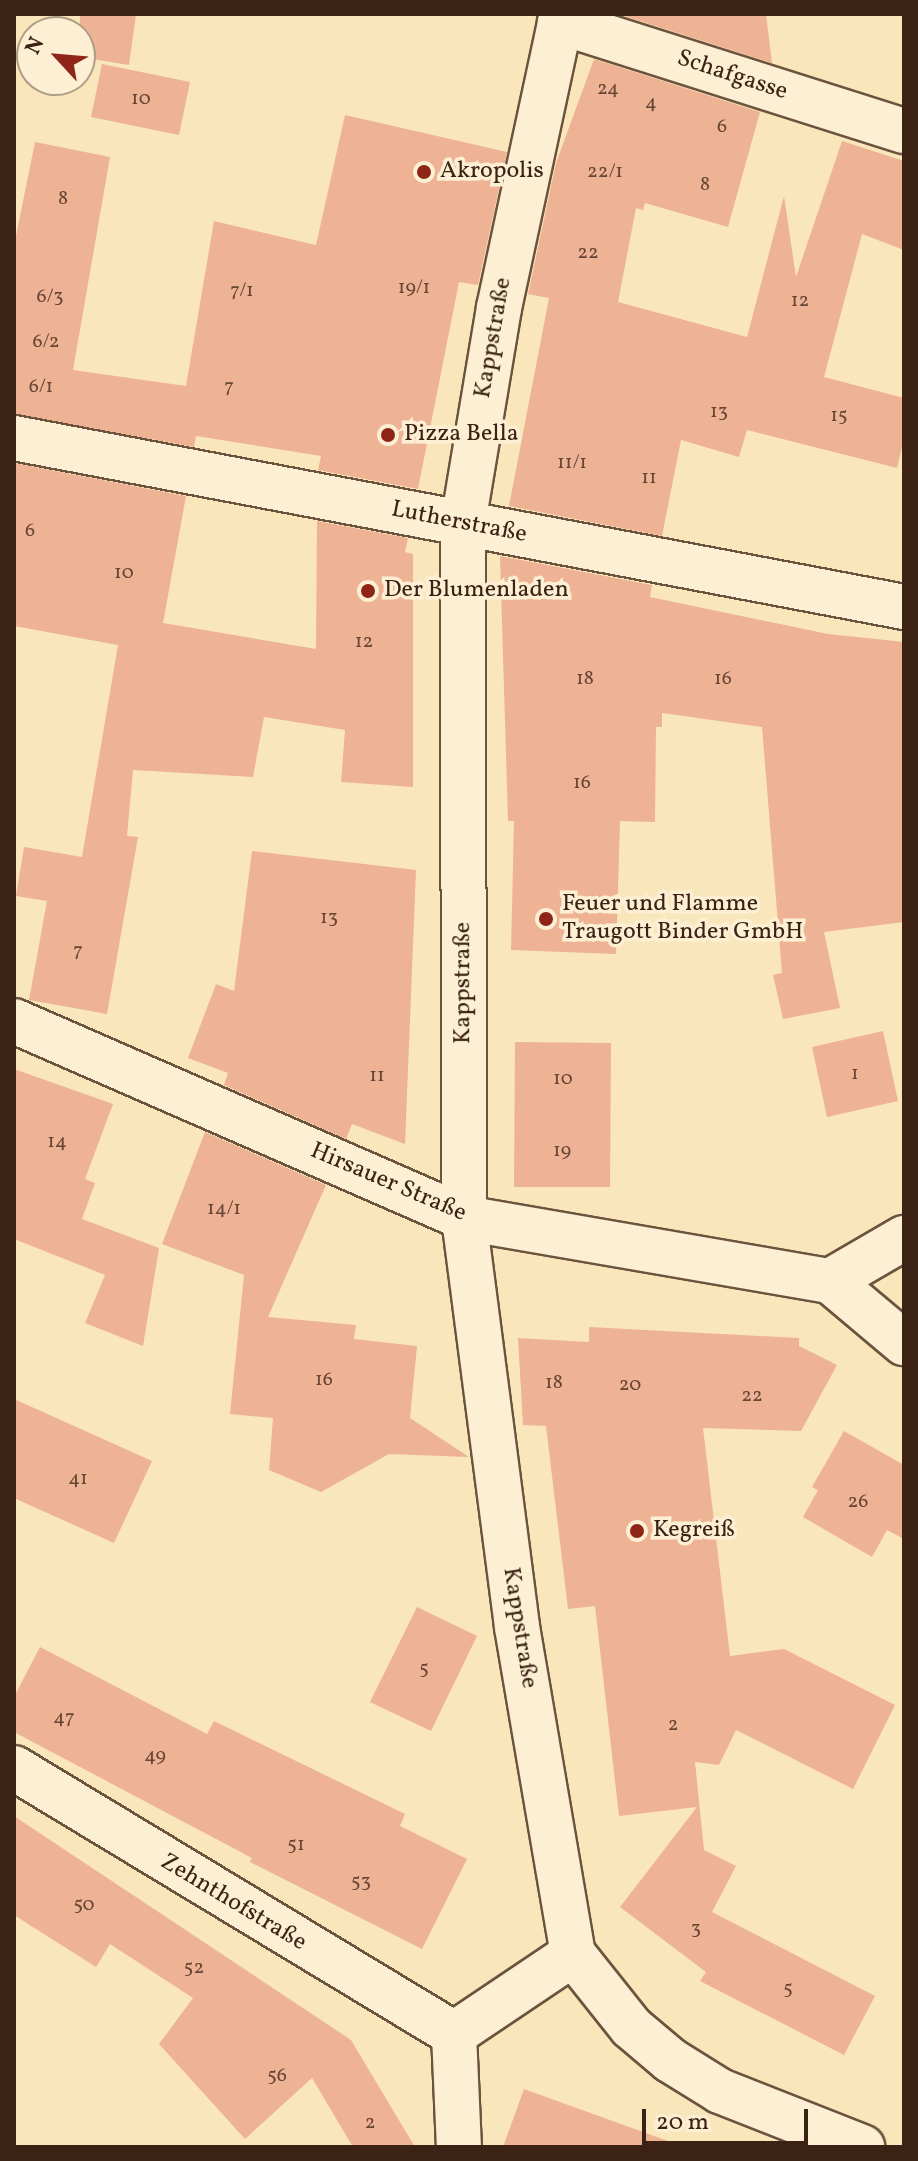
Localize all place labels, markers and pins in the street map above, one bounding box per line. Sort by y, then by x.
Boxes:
place label: Akropolis [440,158,544,186]
marker: Akropolis [415,163,433,181]
place label: Pizza Bella [404,421,519,449]
marker: Pizza Bella [379,426,397,444]
place label: Der Blumenladen [384,577,569,605]
marker: Der Blumenladen [359,582,377,600]
place label: Feuer und Flamme Traugott Binder GmbH [562,891,803,947]
marker: Feuer und Flamme Traugott Binder GmbH [537,910,555,928]
place label: Kegreiß [653,1517,735,1545]
marker: Kegreiß [628,1522,646,1540]

